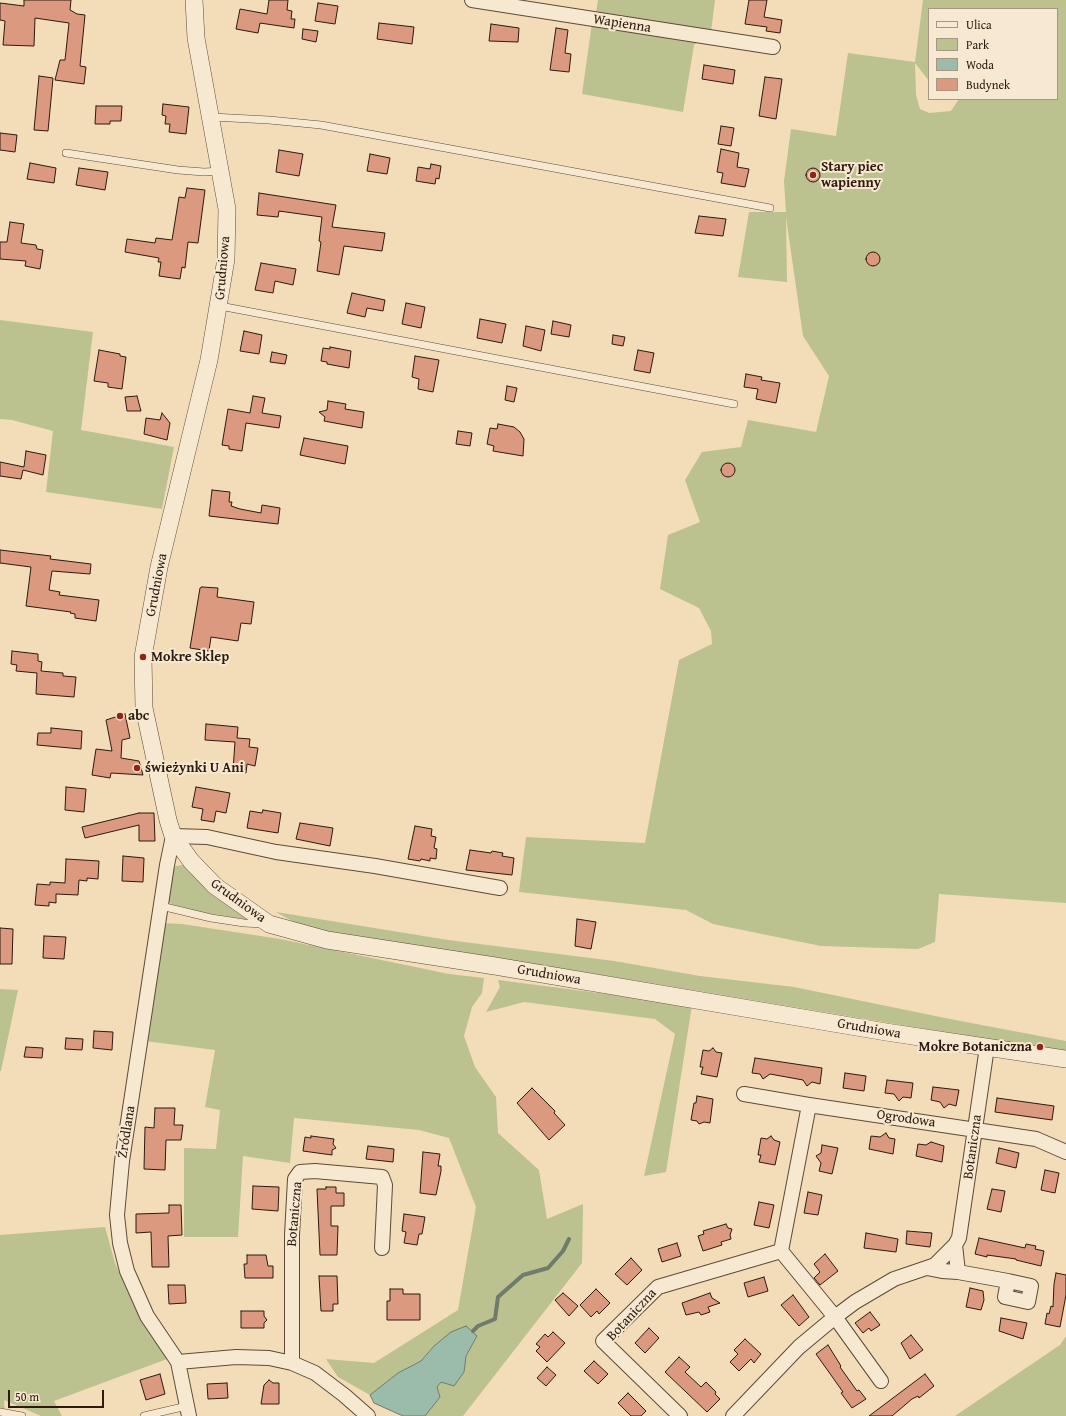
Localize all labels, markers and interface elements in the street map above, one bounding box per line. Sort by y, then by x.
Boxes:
legend [928,8,1058,100]
street label: Wapienna [592,11,652,37]
text: Ulica [966,16,992,33]
text: Park [966,36,989,53]
text: Woda [966,56,994,73]
text: Budynek [966,76,1010,93]
place label: Stary piec wapienny [821,159,883,192]
marker: Stary piec wapienny [808,170,818,180]
street label: Grudniowa [212,235,234,301]
street label: Grudniowa [143,552,171,618]
place label: Mokre Sklep [151,649,229,665]
marker: Mokre Sklep [138,652,148,662]
place label: abc [128,708,149,724]
marker: abc [115,711,125,721]
place label: świeżynki U Ani [145,760,244,776]
marker: świeżynki U Ani [132,763,142,773]
street label: Grudniowa [207,875,269,927]
street label: Grudniowa [516,961,582,989]
street label: Grudniowa [836,1015,902,1043]
place label: Mokre Botaniczna [919,1039,1032,1055]
marker: Mokre Botaniczna [1035,1042,1045,1052]
street label: Źródlana [115,1105,139,1159]
street label: Ogrodowa [876,1107,936,1131]
street label: Botaniczna [960,1114,986,1180]
street label: Botaniczna [284,1181,306,1247]
street label: Botaniczna [604,1285,660,1345]
scale bar [10,1382,106,1408]
text: 50 m [15,1388,39,1405]

